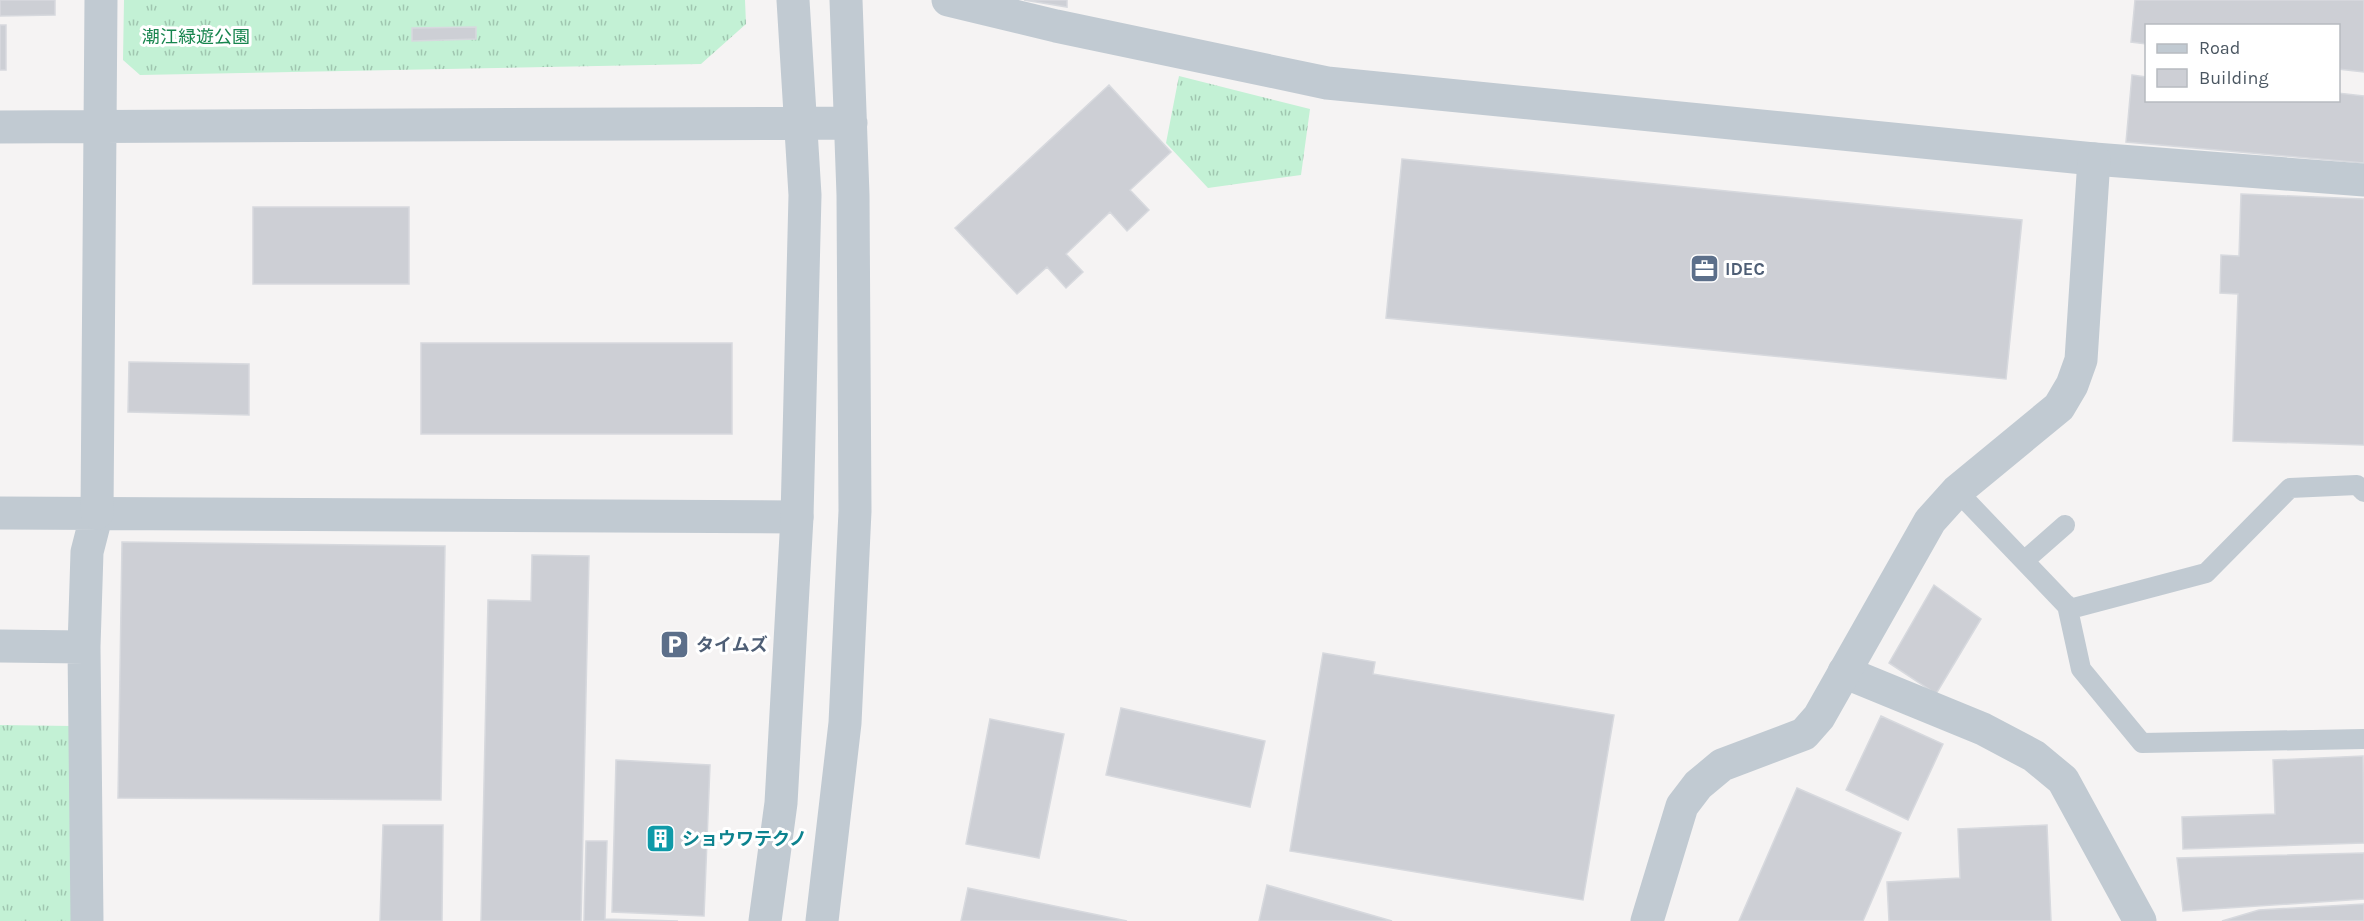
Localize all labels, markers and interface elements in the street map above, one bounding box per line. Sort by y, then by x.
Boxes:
legend [2145,24,2340,102]
park label: 潮江緑遊公園 [142,26,250,48]
text: Road [2199,37,2240,59]
text: Building [2199,67,2269,89]
office icon: IDEC [1688,253,1720,285]
place label: IDEC [1725,258,1765,280]
parking icon: タイムズ [659,629,691,661]
place label: タイムズ [696,634,768,656]
building icon: ショウワテクノ [645,823,677,855]
place label: ショウワテクノ [682,828,807,850]

